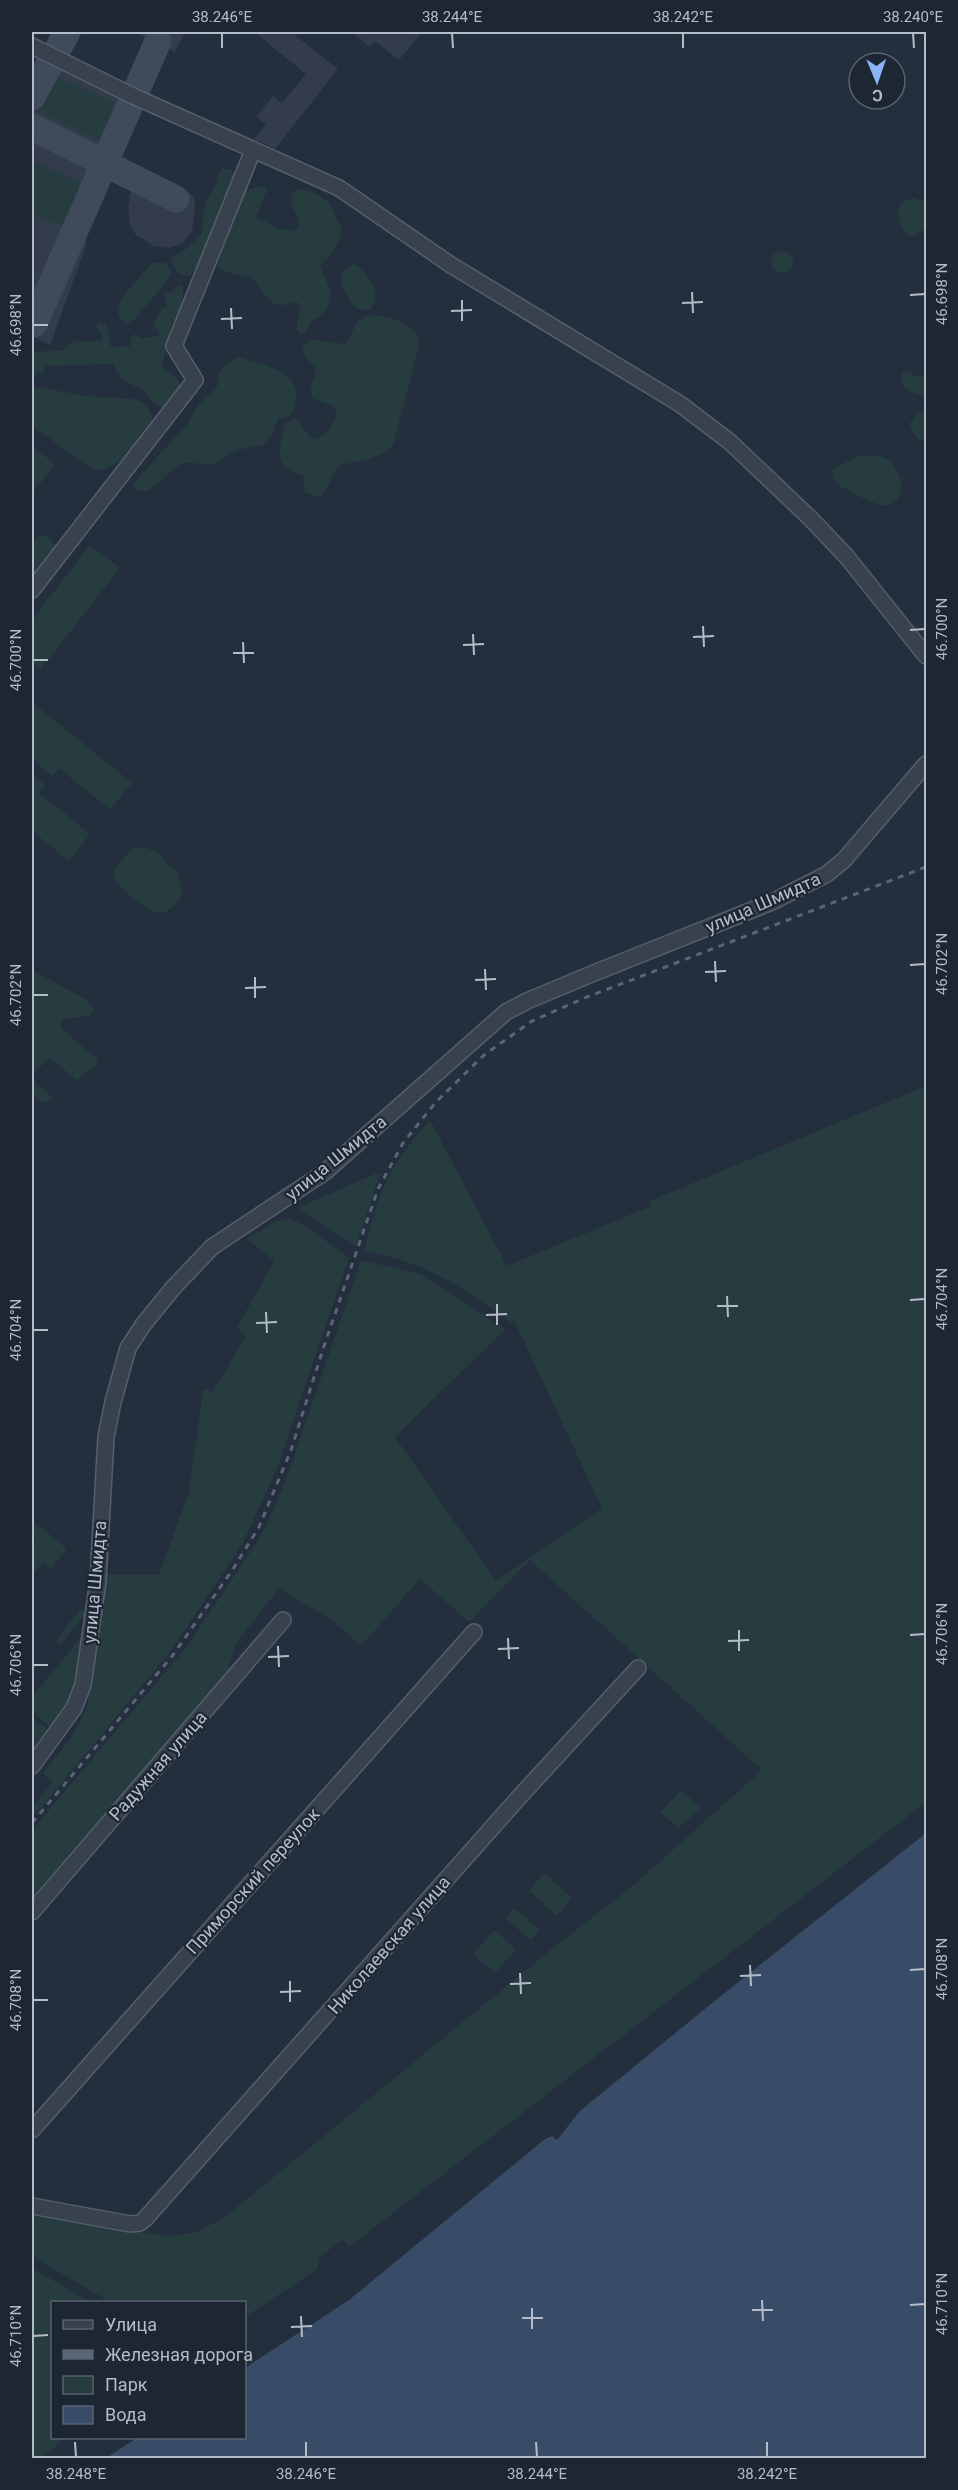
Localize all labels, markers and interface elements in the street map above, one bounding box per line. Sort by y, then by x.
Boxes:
text: 38.246°E [192,8,253,26]
text: 38.244°E [422,8,483,26]
text: 38.242°E [653,8,714,26]
text: 38.240°E [883,8,944,26]
north arrow [847,51,907,111]
text: С [872,86,883,105]
text: 46.698°N [933,263,951,325]
text: 46.698°N [7,294,25,356]
text: 46.700°N [933,598,951,660]
text: 46.700°N [7,629,25,691]
street label: улица Шмидта [702,868,824,937]
text: 46.702°N [933,933,951,995]
text: 46.702°N [7,964,25,1026]
street label: улица Шмидта [281,1111,390,1205]
text: 46.704°N [933,1268,951,1330]
text: 46.704°N [7,1299,25,1361]
street label: улица Шмидта [79,1519,110,1644]
text: 46.706°N [933,1603,951,1665]
text: 46.706°N [7,1634,25,1696]
street label: Радужная улица [104,1707,211,1825]
street label: Приморский переулок [181,1803,324,1958]
street label: Николаевская улица [323,1872,454,2018]
text: 46.708°N [933,1938,951,2000]
text: 46.708°N [7,1969,25,2031]
text: 46.710°N [933,2273,951,2335]
legend [51,2301,246,2439]
text: 46.710°N [7,2305,25,2367]
text: Улица [105,2314,157,2335]
text: Железная дорога [105,2344,253,2365]
text: Парк [105,2374,148,2395]
text: Вода [105,2404,147,2425]
text: 38.248°E [46,2465,107,2483]
text: 38.246°E [276,2465,337,2483]
text: 38.244°E [507,2465,568,2483]
text: 38.242°E [737,2465,798,2483]

